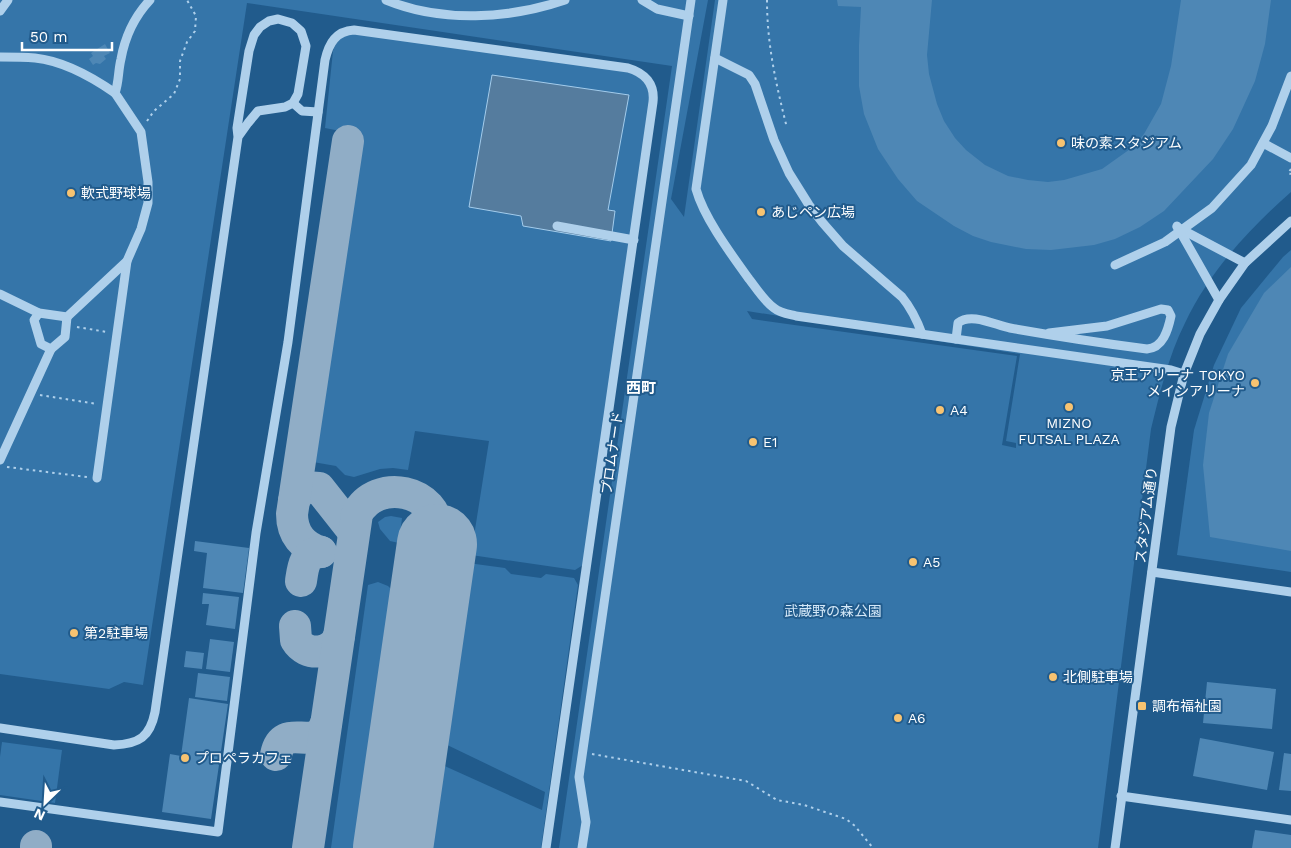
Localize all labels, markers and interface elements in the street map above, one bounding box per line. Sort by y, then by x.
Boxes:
scale bar [22,20,112,52]
text: 50 m [30,28,67,46]
place label: 味の素スタジアム [1071,135,1182,151]
marker: 味の素スタジアム [1055,137,1067,149]
place label: 軟式野球場 [81,185,151,201]
marker: 軟式野球場 [65,187,77,199]
place label: あじペン広場 [771,204,855,220]
marker: あじペン広場 [755,206,767,218]
place label: 京王アリーナ TOKYO メインアリーナ [1110,367,1245,399]
marker: 京王アリーナ TOKYO メインアリーナ [1249,377,1261,389]
district label: 西町 [626,379,656,397]
marker: MIZNO FUTSAL PLAZA [1063,401,1075,413]
place label: A4 [950,402,968,418]
marker: A4 [934,404,946,416]
street label: プロムナード [598,410,626,496]
place label: MIZNO FUTSAL PLAZA [1018,415,1120,447]
place label: E1 [763,434,777,450]
marker: E1 [747,436,759,448]
street label: スタジアム通り [1132,466,1160,564]
place label: A5 [923,554,940,570]
marker: A5 [907,556,919,568]
park label: 武蔵野の森公園 [784,603,882,619]
place label: 第2駐車場 [84,625,148,641]
marker: 第2駐車場 [68,627,80,639]
place label: 北側駐車場 [1063,669,1133,685]
marker: 北側駐車場 [1047,671,1059,683]
place label: 調布福祉園 [1152,698,1222,714]
marker: 調布福祉園 [1136,700,1148,712]
place label: A6 [908,710,926,726]
marker: A6 [892,712,904,724]
place label: プロペラカフェ [195,750,293,766]
marker: プロペラカフェ [179,752,191,764]
north arrow [20,778,70,828]
text: N [31,805,48,824]

